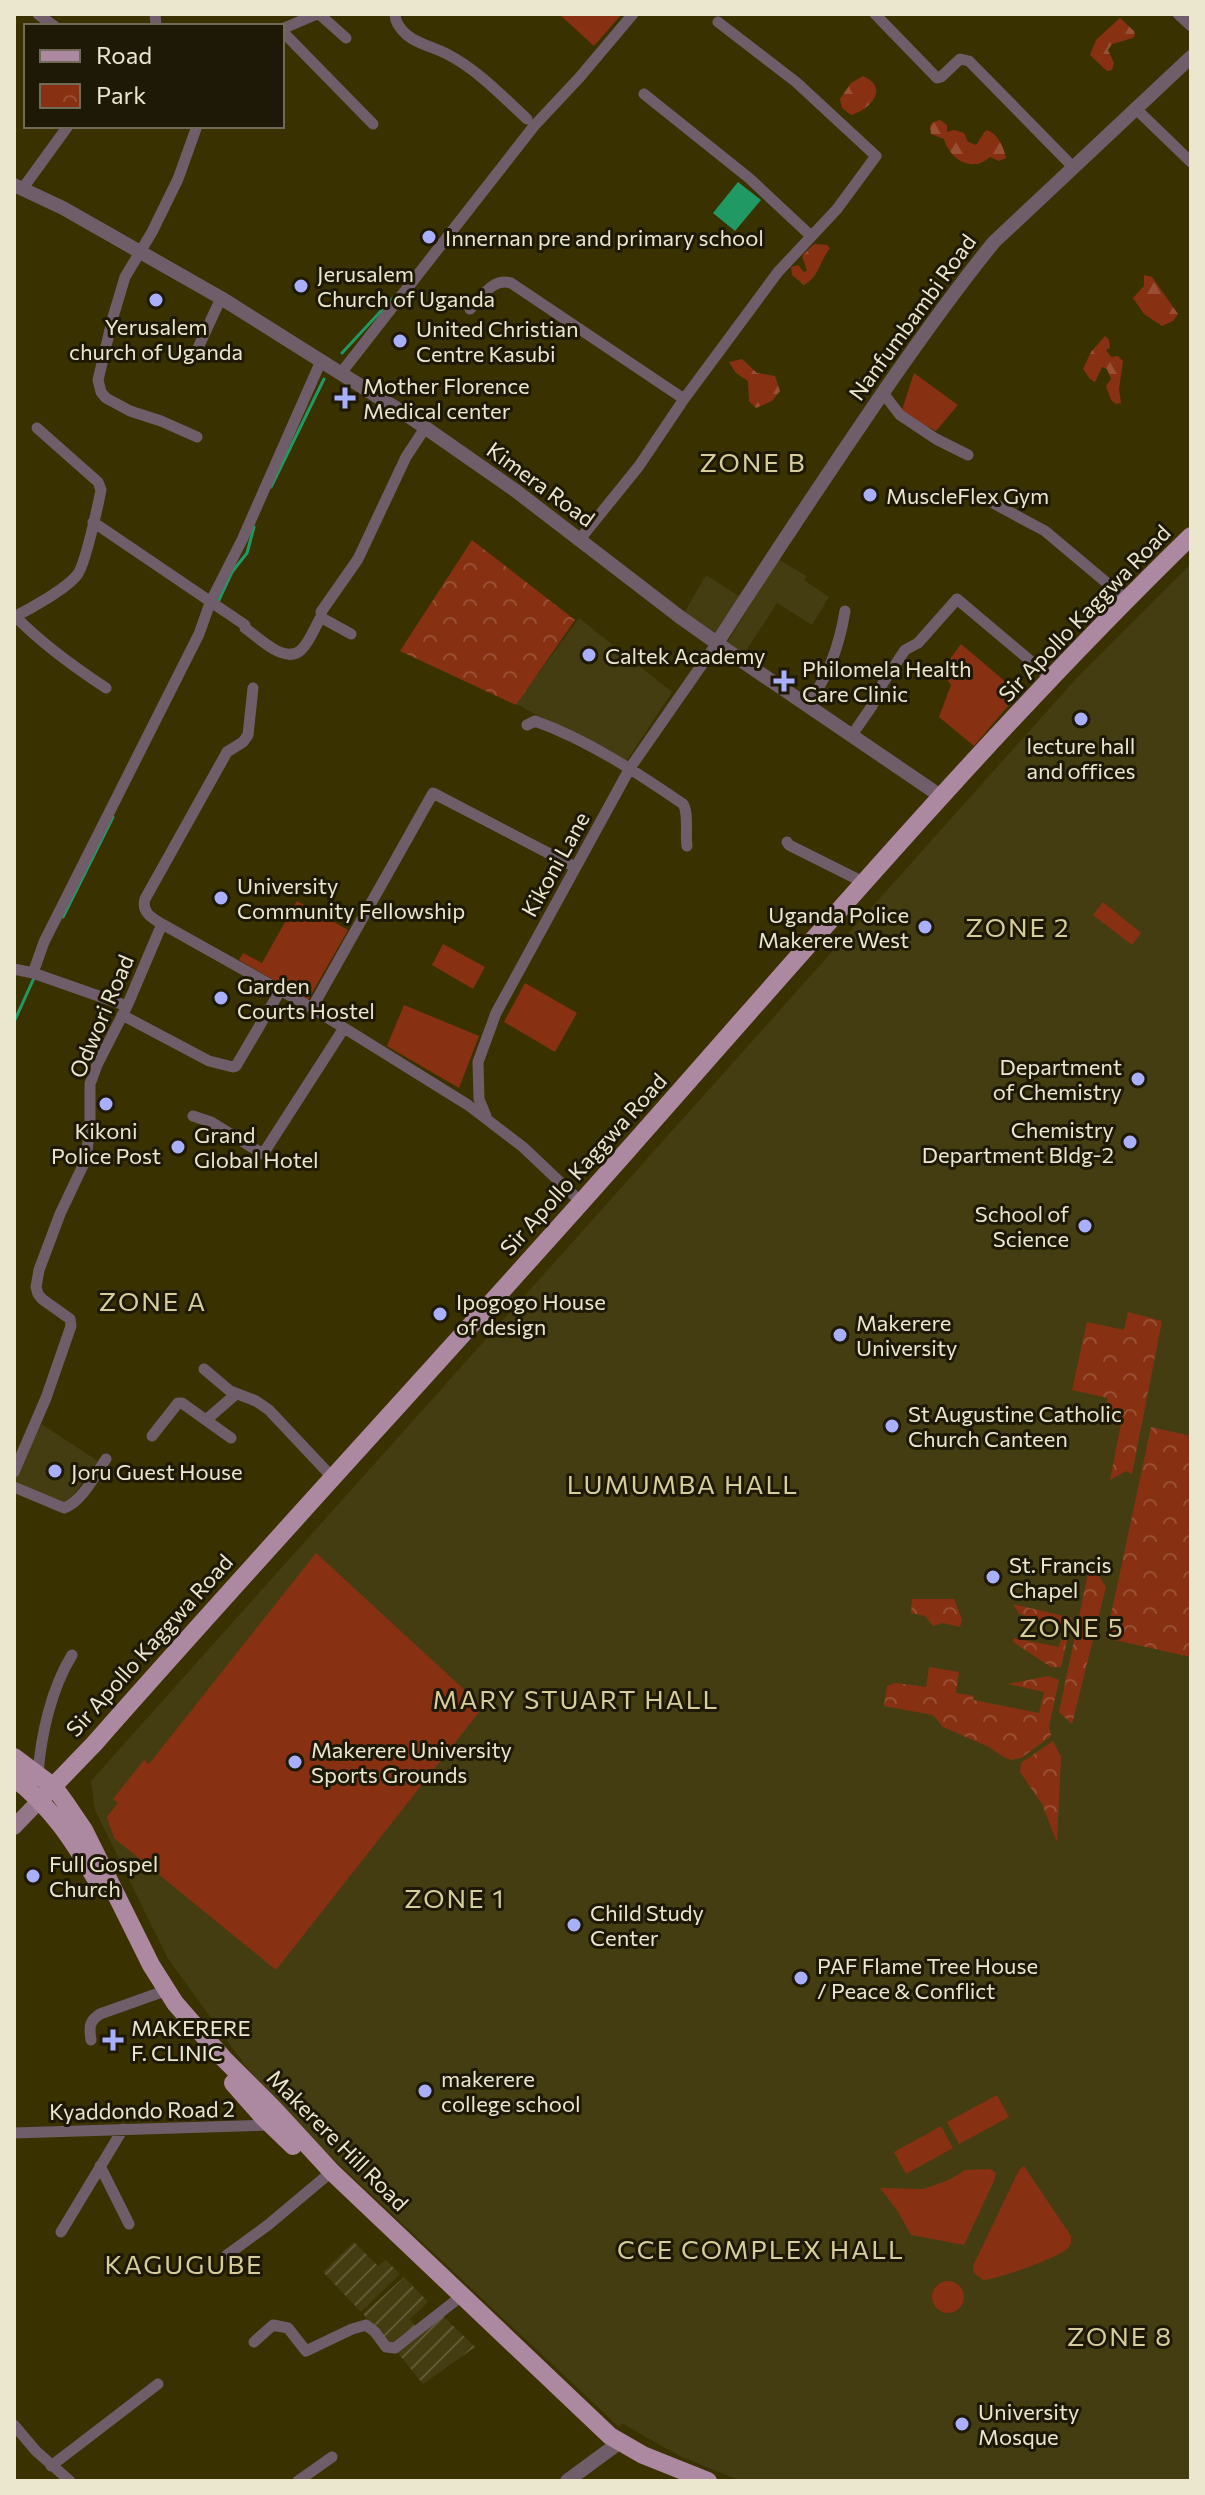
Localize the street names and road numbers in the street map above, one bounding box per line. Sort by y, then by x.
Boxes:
street label: Nanfumbambi Road [843,229,981,405]
street label: Kimera Road [482,436,600,532]
street label: Sir Apollo Kaggwa Road [992,519,1176,707]
street label: Kikoni Lane [515,807,595,921]
street label: Odwori Road [63,950,139,1082]
street label: Sir Apollo Kaggwa Road [494,1067,672,1261]
street label: Sir Apollo Kaggwa Road [60,1548,238,1742]
street label: Makerere Hill Road [262,2064,414,2216]
street label: Kyaddondo Road 2 [49,2095,235,2125]

